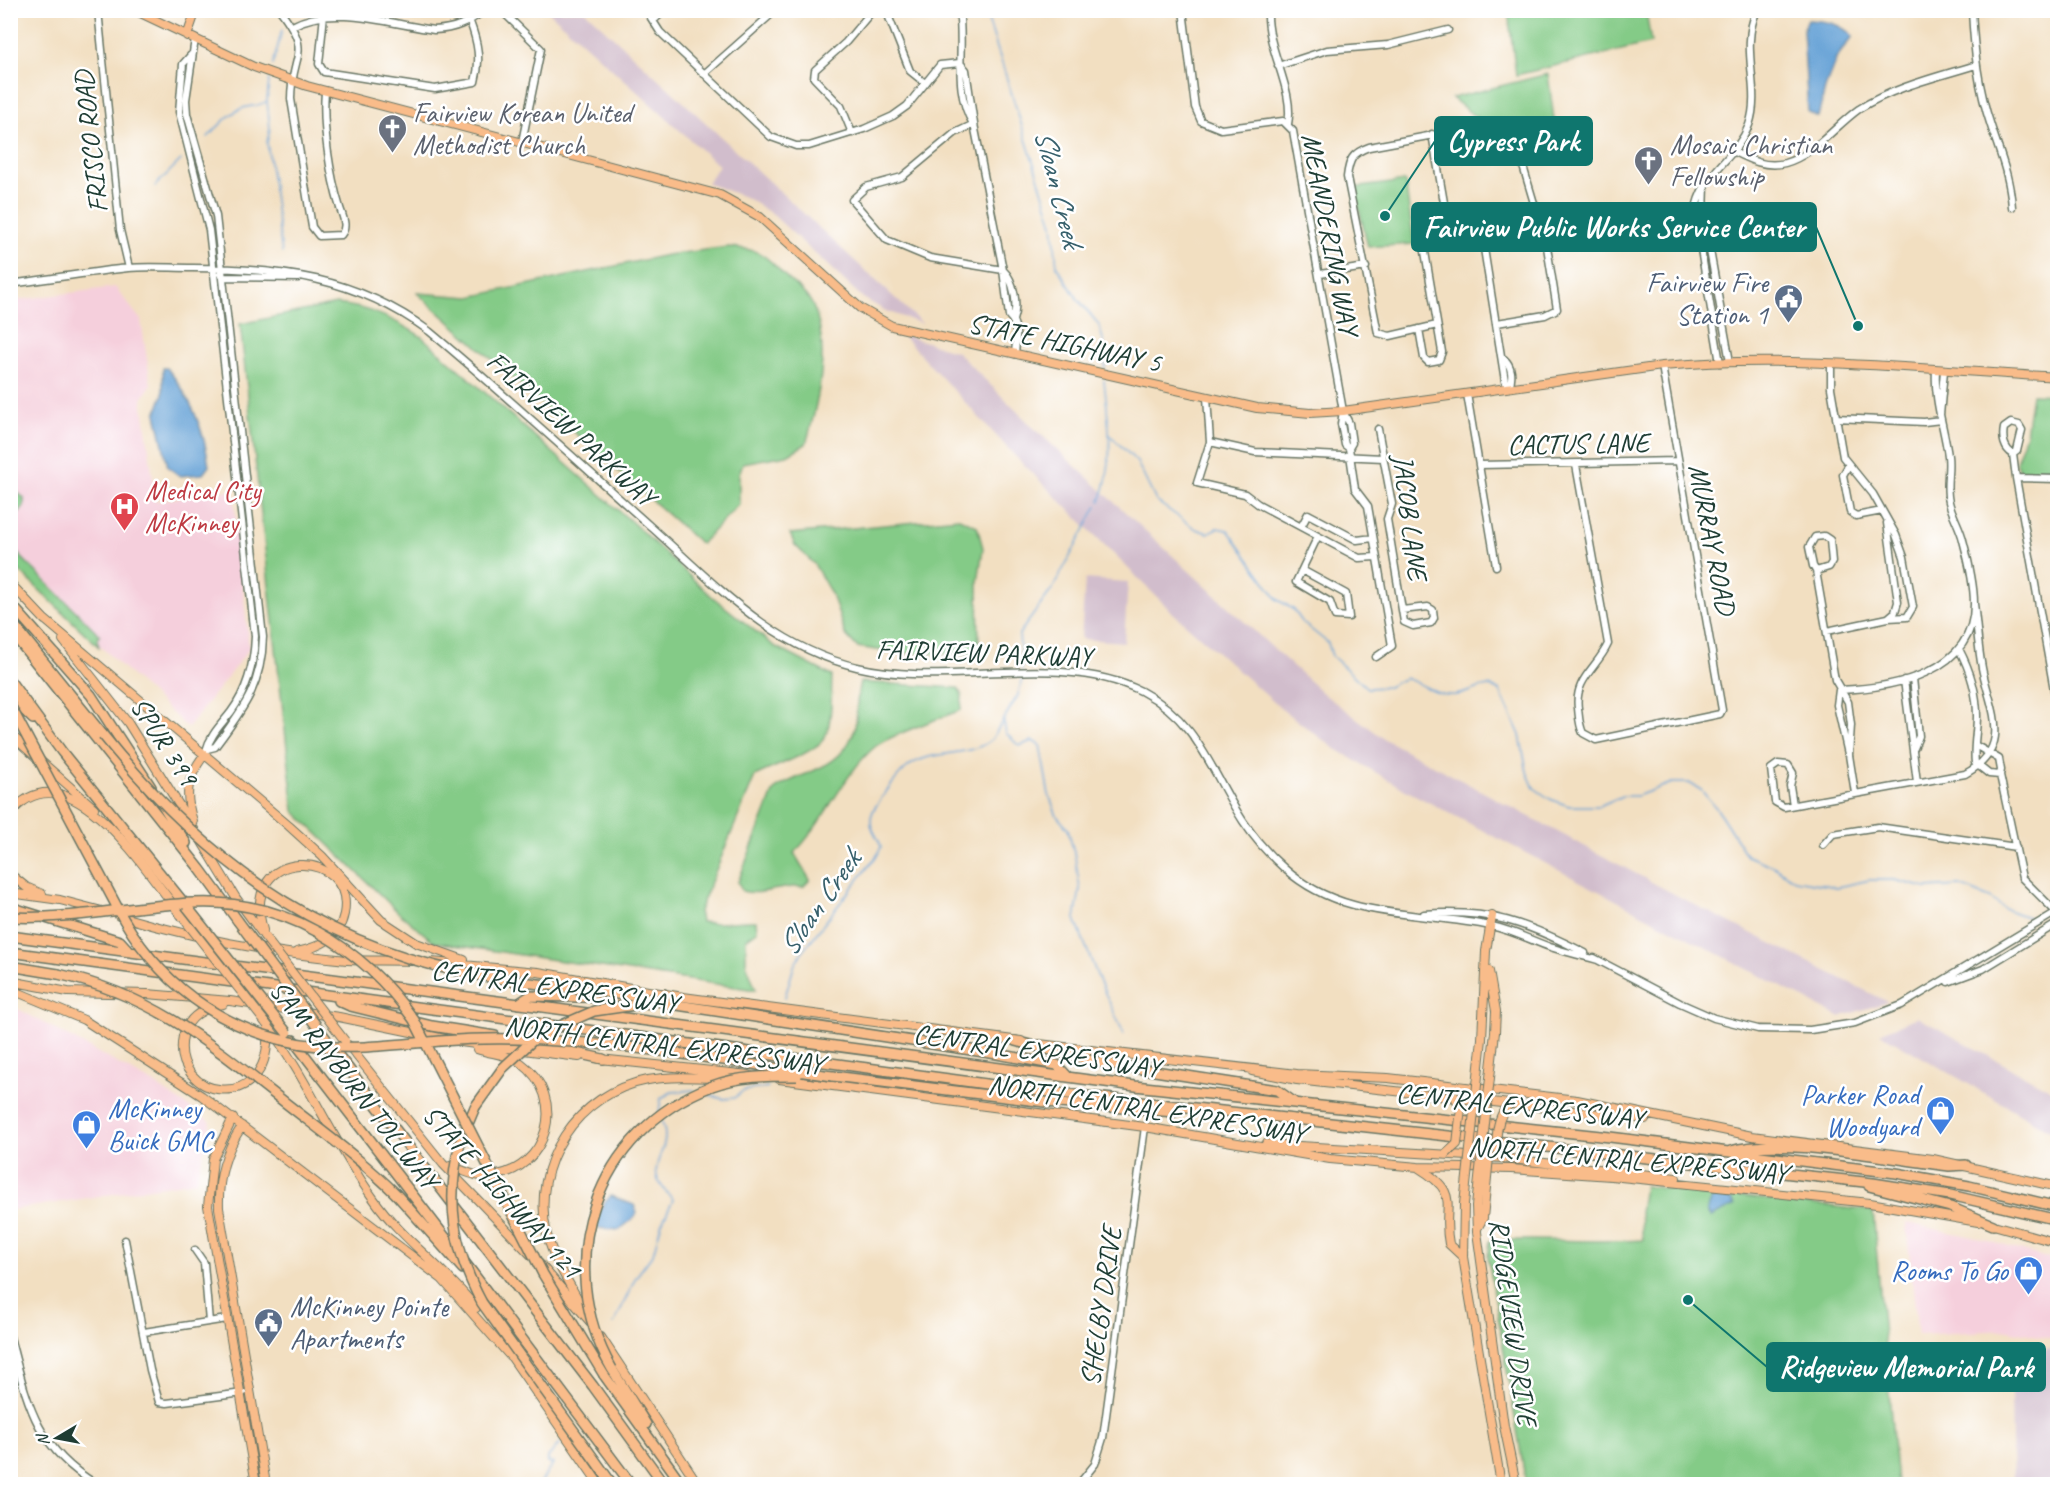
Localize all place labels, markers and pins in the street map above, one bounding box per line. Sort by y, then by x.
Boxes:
place label: Fairview Korean United Methodist Church [413,95,635,162]
church icon: Fairview Korean United Methodist Church [376,112,408,154]
callout: Cypress Park [1435,117,1592,165]
place label: Mosaic Christian Fellowship [1670,127,1834,194]
church icon: Mosaic Christian Fellowship [1633,144,1665,186]
callout: Fairview Public Works Service Center [1412,203,1816,251]
place label: Fairview Fire Station 1 [1647,265,1770,332]
public building icon: Fairview Fire Station 1 [1773,282,1805,324]
place label: Medical City McKinney [145,473,263,540]
hospital icon: Medical City McKinney [108,490,140,532]
place label: Parker Road Woodyard [1801,1077,1923,1144]
place label: McKinney Buick GMC [108,1091,215,1158]
shop icon: Parker Road Woodyard [1924,1094,1956,1136]
shop icon: McKinney Buick GMC [71,1108,103,1150]
place label: Rooms To Go [1891,1253,2010,1288]
shop icon: Rooms To Go [2013,1254,2045,1296]
place label: McKinney Pointe Apartments [290,1289,450,1356]
public building icon: McKinney Pointe Apartments [253,1306,285,1348]
callout: Ridgeview Memorial Park [1767,1343,2045,1391]

